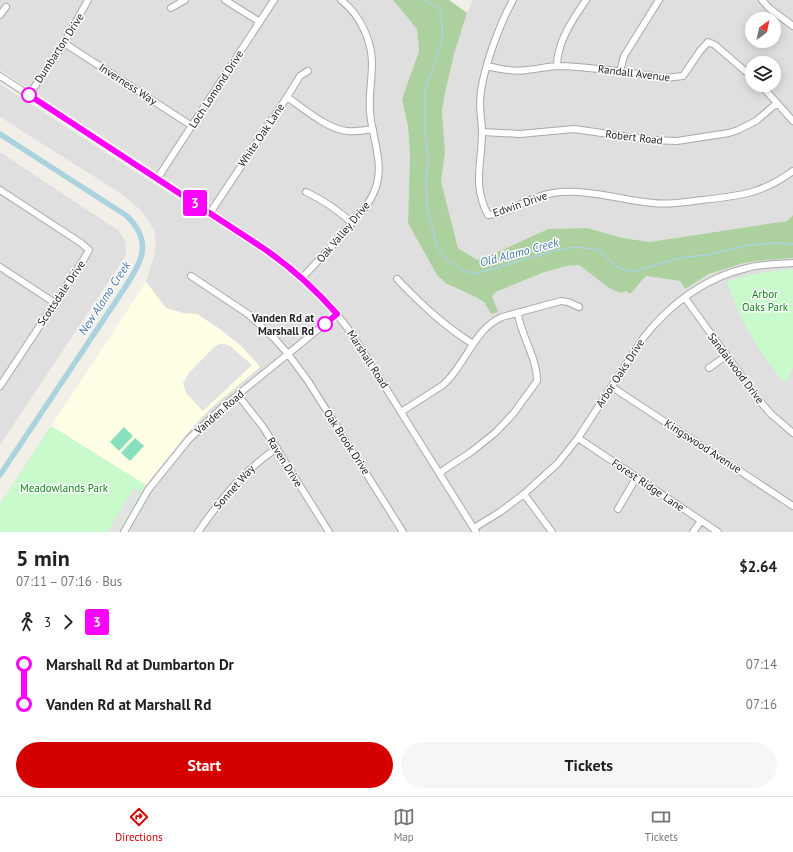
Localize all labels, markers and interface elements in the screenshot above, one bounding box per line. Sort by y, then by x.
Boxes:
street label: Dumbarton Drive [31,10,87,86]
north arrow [745,12,781,48]
map controls [745,12,781,92]
street label: Loch Lomond Drive [186,47,247,131]
button: layers [745,56,781,92]
street label: Inverness Way [96,60,160,108]
street label: Randall Avenue [597,62,671,84]
unlabelled marker [21,87,37,103]
street label: White Oak Lane [235,100,288,169]
street label: Robert Road [605,127,663,147]
street label: Edwin Drive [491,188,549,220]
line badge: 3 [182,190,208,216]
text: 3 [191,194,199,212]
street label: Oak Valley Drive [313,198,373,266]
water label: Old Alamo Creek [478,234,560,270]
street label: Scottsdale Drive [34,257,88,329]
water label: New Alamo Creek [75,258,134,338]
park label: Arbor Oaks Park [742,287,789,314]
place label: Vanden Rd at Marshall Rd [251,311,314,338]
marker: Vanden Rd at Marshall Rd [317,316,333,332]
street label: Marshall Road [344,327,392,391]
street label: Sandalwood Drive [705,330,767,407]
street label: Arbor Oaks Drive [593,336,648,410]
street label: Vanden Road [191,387,247,438]
street label: Oak Brook Drive [321,407,374,478]
street label: Kingswood Avenue [662,416,744,476]
street label: Raven Drive [264,434,306,490]
street label: Forest Ridge Lane [609,456,687,515]
street label: Sonnet Way [210,461,258,512]
park label: Meadowlands Park [20,481,109,495]
text: 5 min [16,544,70,572]
text: $2.64 [739,557,777,576]
text: 07:11 – 07:16 · Bus [16,573,122,590]
icon: walk [16,611,38,633]
icon: forward [57,611,79,633]
text: 3 [93,613,101,631]
text: 3 [44,614,51,631]
text: Marshall Rd at Dumbarton Dr [46,655,234,674]
text: 07:14 [746,656,777,673]
text: Vanden Rd at Marshall Rd [46,695,211,714]
text: 07:16 [746,696,777,713]
button: Start [16,742,393,788]
button: Tickets [401,742,777,788]
tab: Directions [115,806,163,844]
tab: Map [393,806,415,844]
tab: Tickets [645,806,678,844]

